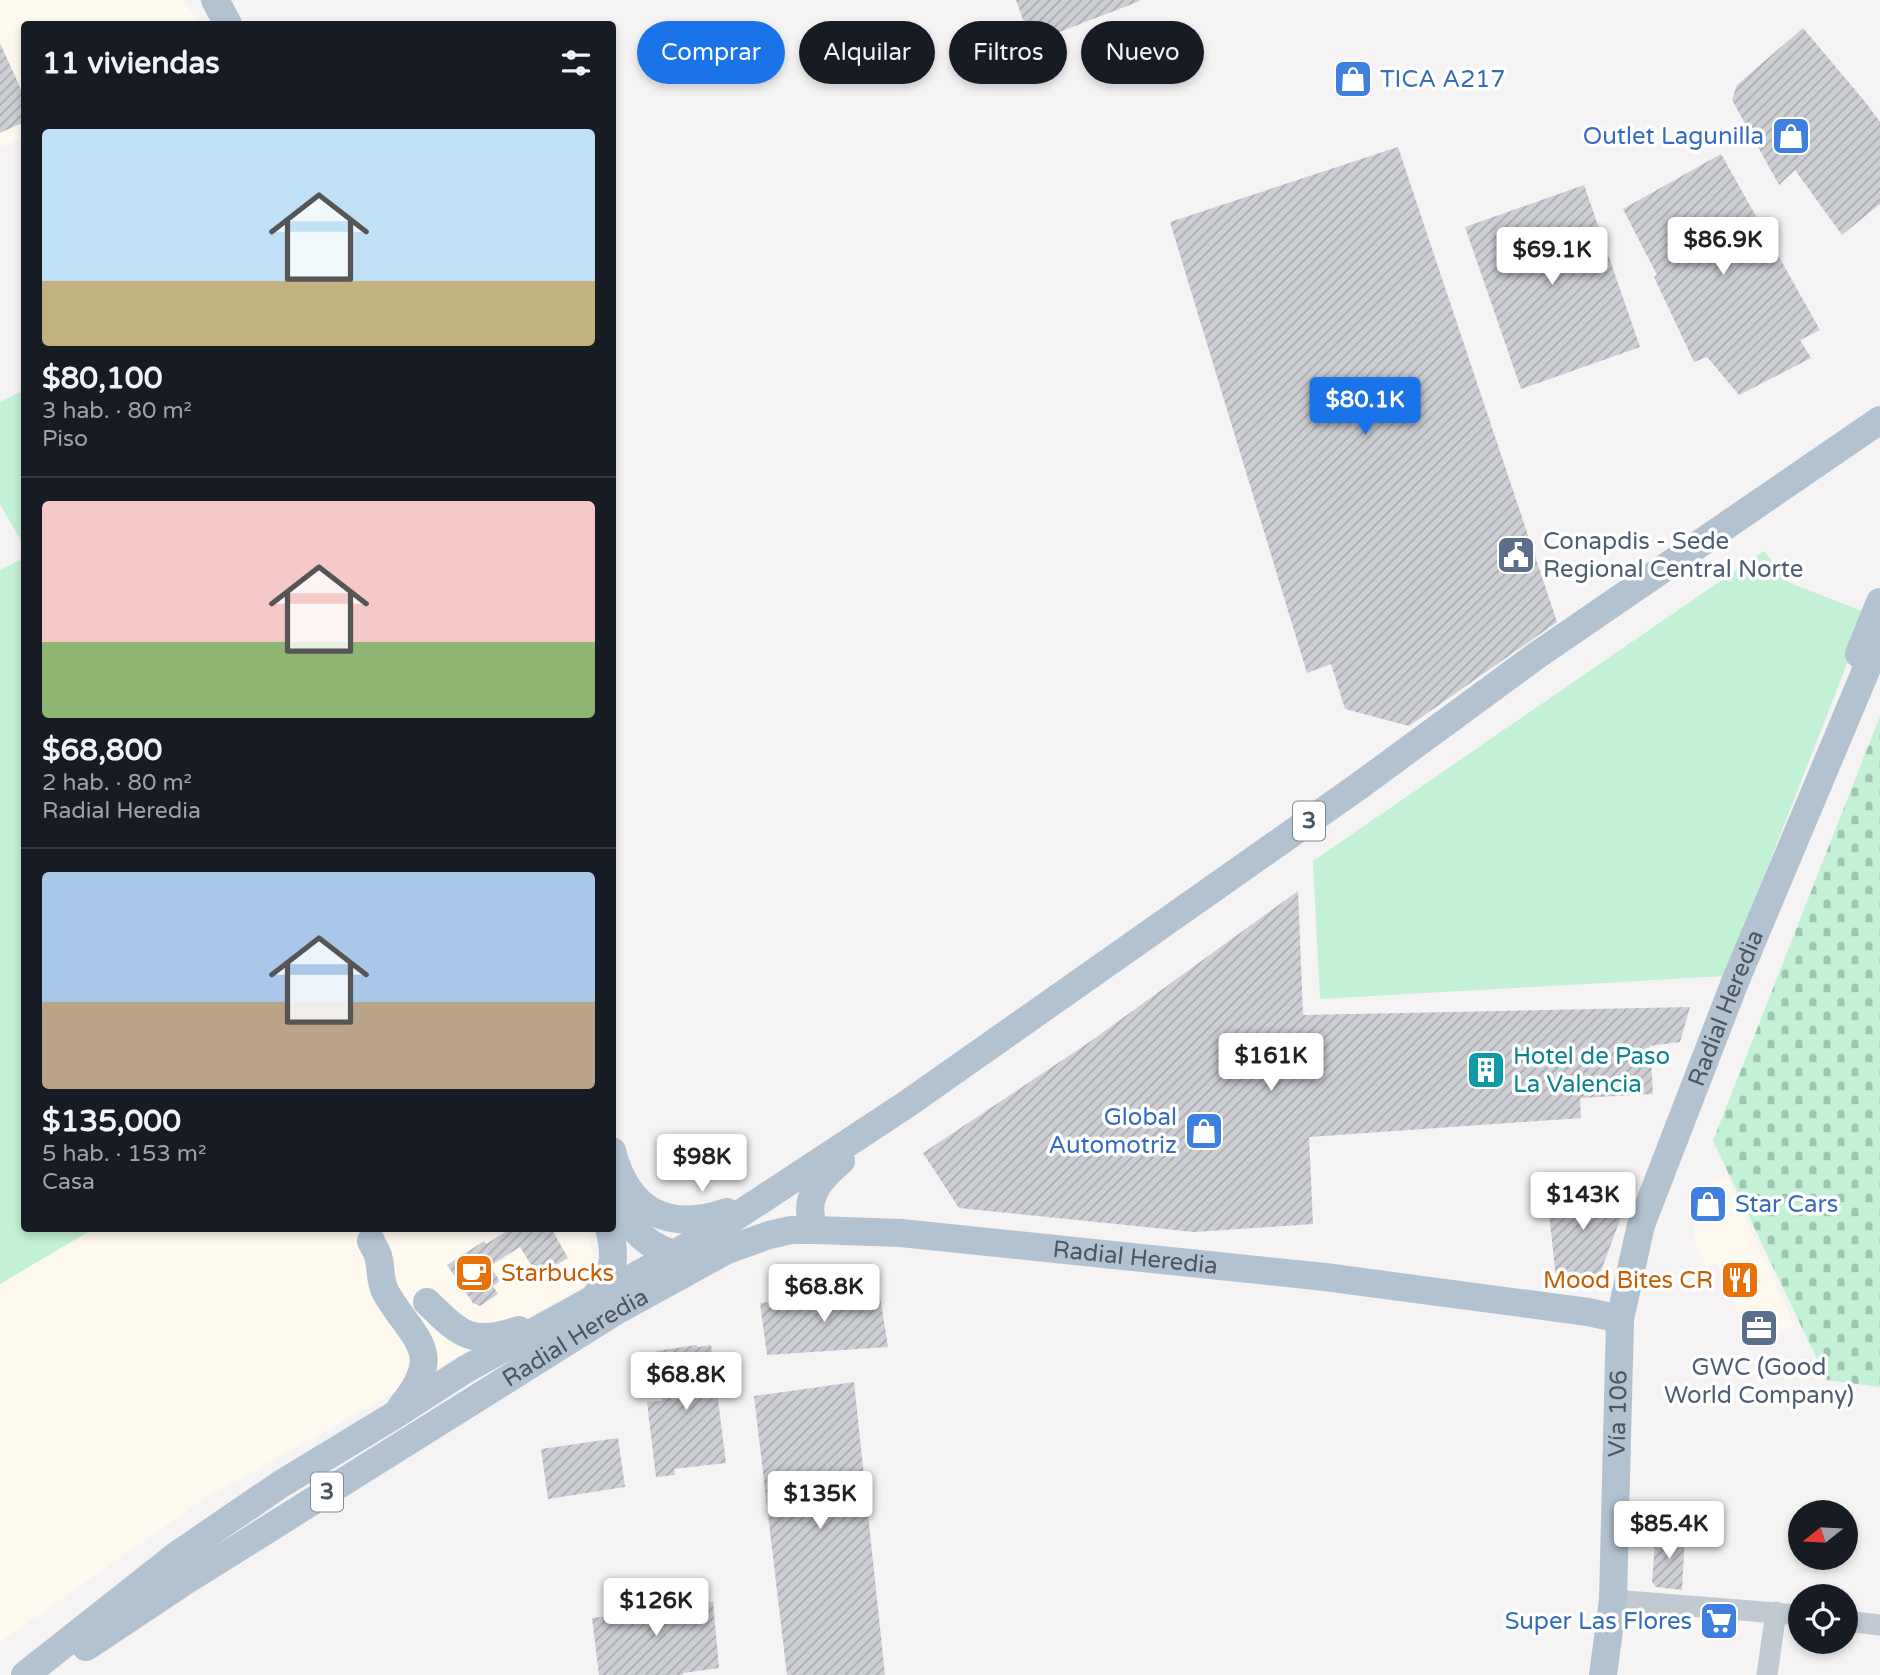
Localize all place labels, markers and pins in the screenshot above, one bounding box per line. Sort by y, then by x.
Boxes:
shop icon: TICA A217 [1332,58,1374,100]
place label: TICA A217 [1380,65,1505,94]
shop icon: Outlet Lagunilla [1770,115,1812,157]
place label: Outlet Lagunilla [1583,122,1764,151]
pin: $86.9K [1666,218,1780,277]
pin: $69.1K [1495,228,1609,287]
pin: $80.1K [1308,378,1422,437]
place label: Conapdis - Sede Regional Central Norte [1543,527,1803,584]
public building icon: Conapdis - Sede Regional Central Norte [1495,534,1537,576]
pin: $161K [1222,1034,1320,1093]
place label: Hotel de Paso La Valencia [1513,1042,1670,1099]
building icon: Hotel de Paso La Valencia [1465,1049,1507,1091]
place label: Global Automotriz [1048,1103,1177,1160]
shop icon: Global Automotriz [1183,1110,1225,1152]
pin: $98K [661,1134,743,1194]
pin: $143K [1534,1172,1632,1232]
shop icon: Star Cars [1687,1183,1729,1225]
place label: Star Cars [1735,1190,1838,1219]
cafe icon: Starbucks [453,1252,495,1294]
place label: Starbucks [501,1259,614,1288]
restaurant icon: Mood Bites CR [1719,1259,1761,1301]
pin: $68.8K [767,1264,881,1324]
place label: Mood Bites CR [1543,1266,1713,1295]
office icon: GWC (Good World Company) [1738,1307,1780,1349]
pin: $68.8K [629,1352,743,1412]
place label: GWC (Good World Company) [1664,1353,1854,1410]
pin: $135K [771,1472,869,1531]
pin: $85.4K [1612,1502,1726,1561]
pin: $126K [607,1578,705,1638]
supermarket icon: Super Las Flores [1698,1600,1740,1642]
place label: Super Las Flores [1505,1607,1692,1636]

